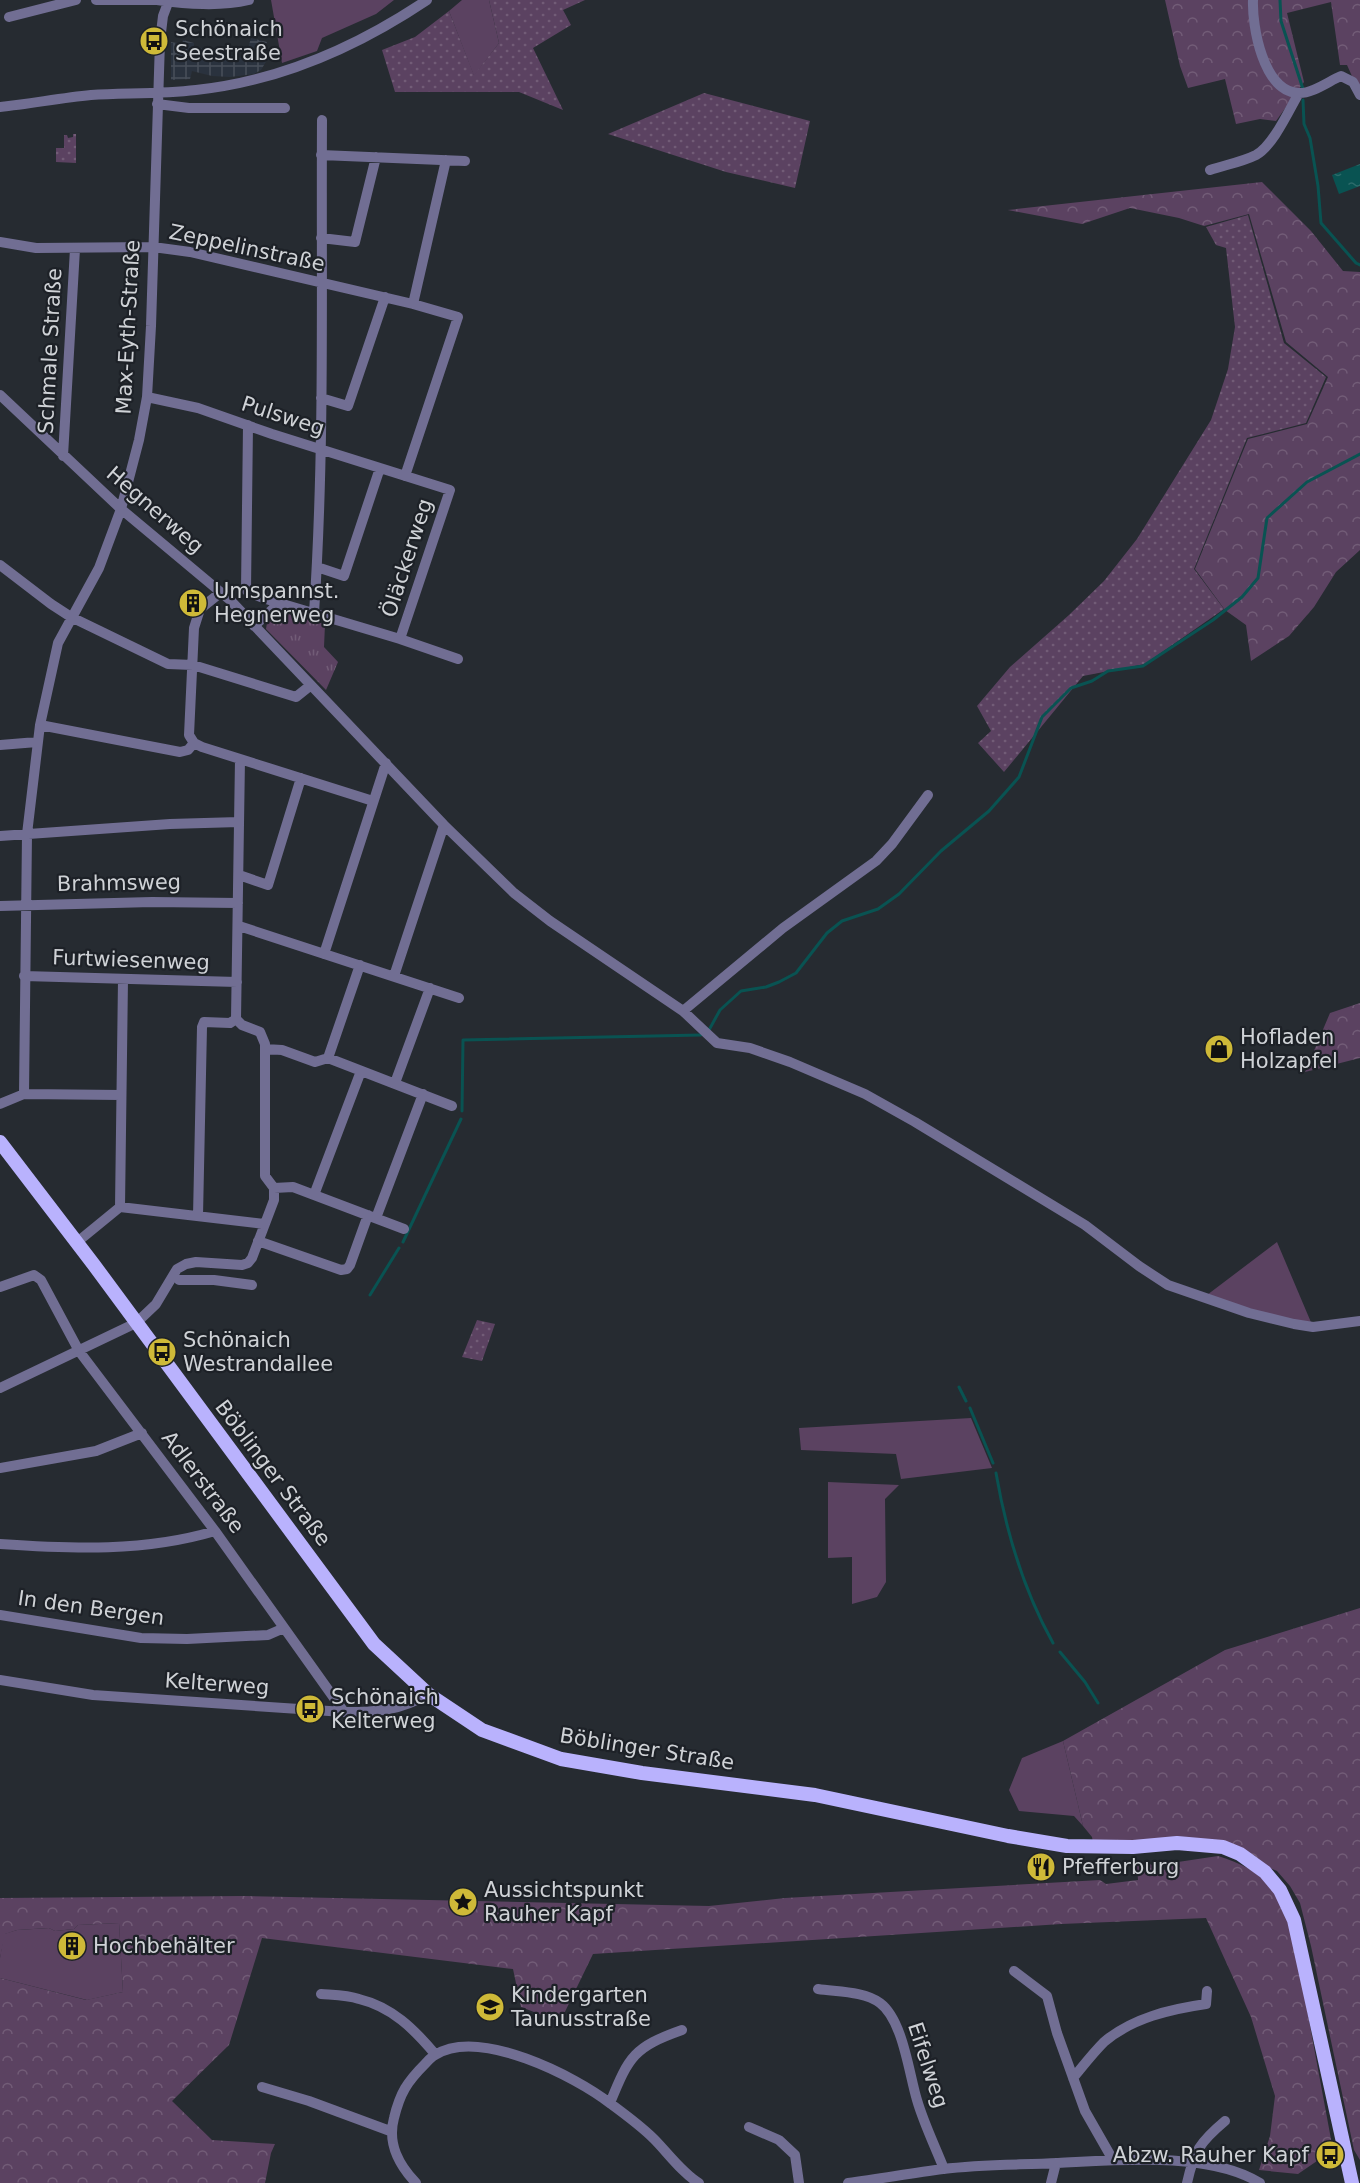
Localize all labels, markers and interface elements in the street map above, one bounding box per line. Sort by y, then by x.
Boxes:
place label: Schönaich Seestraße [175,17,283,65]
bus stop icon: Schönaich Seestraße [138,25,170,57]
street label: Zeppelinstraße [167,220,327,276]
street label: Max-Eyth-Straße [111,239,145,415]
street label: Schmale Straße [34,267,66,435]
street label: Pulsweg [238,391,328,441]
street label: Hegnerweg [102,461,208,559]
street label: Öläckerweg [376,495,437,620]
place label: Umspannst. Hegnerweg [214,579,339,627]
building icon: Umspannst. Hegnerweg [177,587,209,619]
street label: Brahmsweg [57,870,181,896]
street label: Furtwiesenweg [52,945,210,975]
place label: Hofladen Holzapfel [1240,1025,1338,1073]
shop icon: Hofladen Holzapfel [1203,1033,1235,1065]
place label: Schönaich Westrandallee [183,1328,333,1376]
bus stop icon: Schönaich Westrandallee [146,1336,178,1368]
street label: Böblinger Straße [210,1395,336,1551]
street label: Adlerstraße [157,1426,249,1538]
street label: In den Bergen [16,1586,166,1630]
street label: Kelterweg [164,1668,270,1700]
place label: Schönaich Kelterweg [331,1685,439,1733]
bus stop icon: Schönaich Kelterweg [294,1693,326,1725]
street label: Böblinger Straße [558,1723,736,1775]
restaurant icon: Pfefferburg [1025,1851,1057,1883]
place label: Pfefferburg [1062,1855,1179,1879]
place label: Aussichtspunkt Rauher Kapf [484,1878,644,1926]
place icon: Aussichtspunkt Rauher Kapf [447,1886,479,1918]
building icon: Hochbehälter [56,1930,88,1962]
place label: Hochbehälter [93,1934,235,1958]
place label: Kindergarten Taunusstraße [510,1983,651,2031]
school or university icon: Kindergarten Taunusstraße [474,1991,506,2023]
street label: Eifelweg [903,2019,953,2111]
bus stop icon: Abzw. Rauher Kapf [1314,2139,1346,2171]
place label: Abzw. Rauher Kapf [1113,2143,1310,2167]

